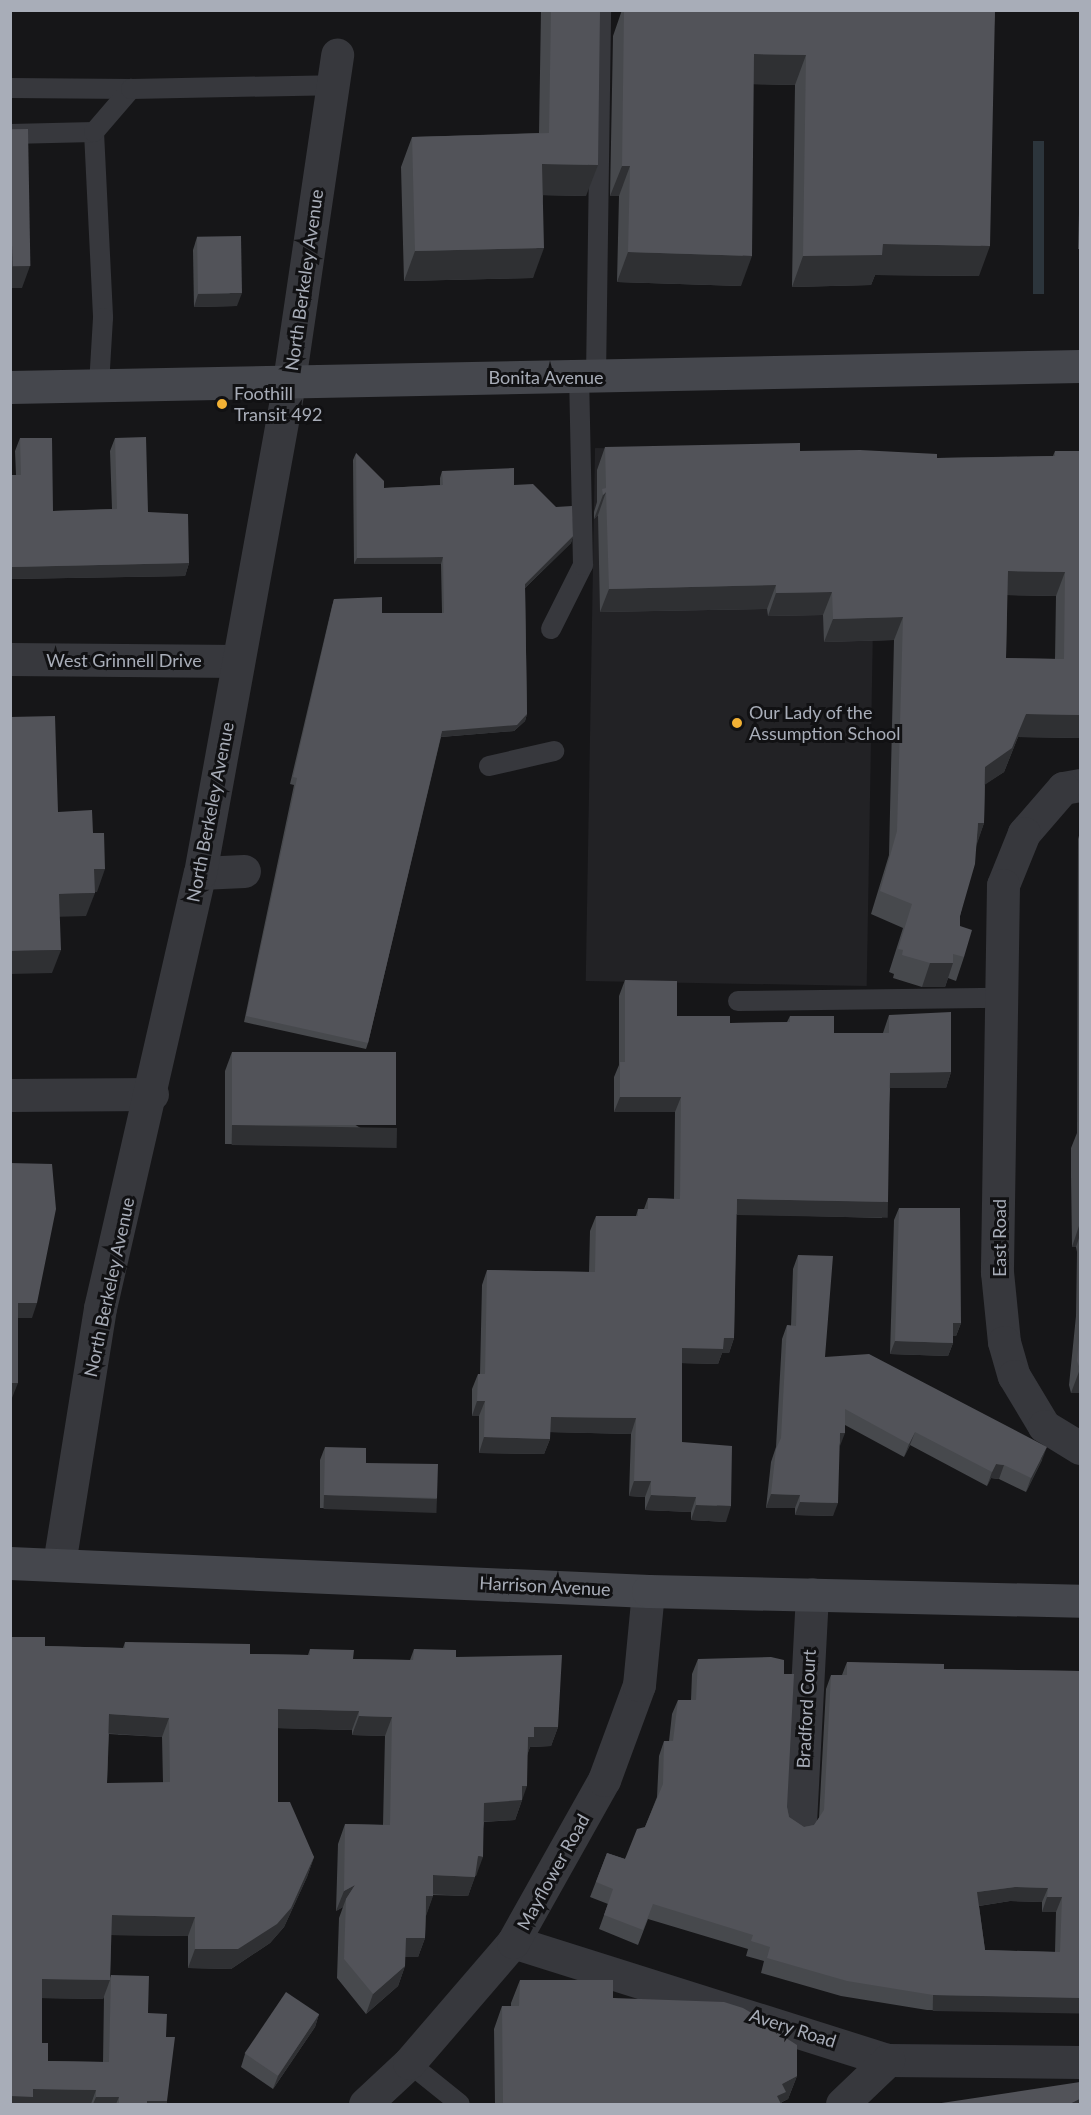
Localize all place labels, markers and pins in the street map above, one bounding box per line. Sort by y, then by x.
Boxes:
place label: Foothill Transit 492 [234,383,323,426]
marker: Foothill Transit 492 [215,397,229,411]
place label: Our Lady of the Assumption School [749,702,901,744]
marker: Our Lady of the Assumption School [730,716,744,730]

